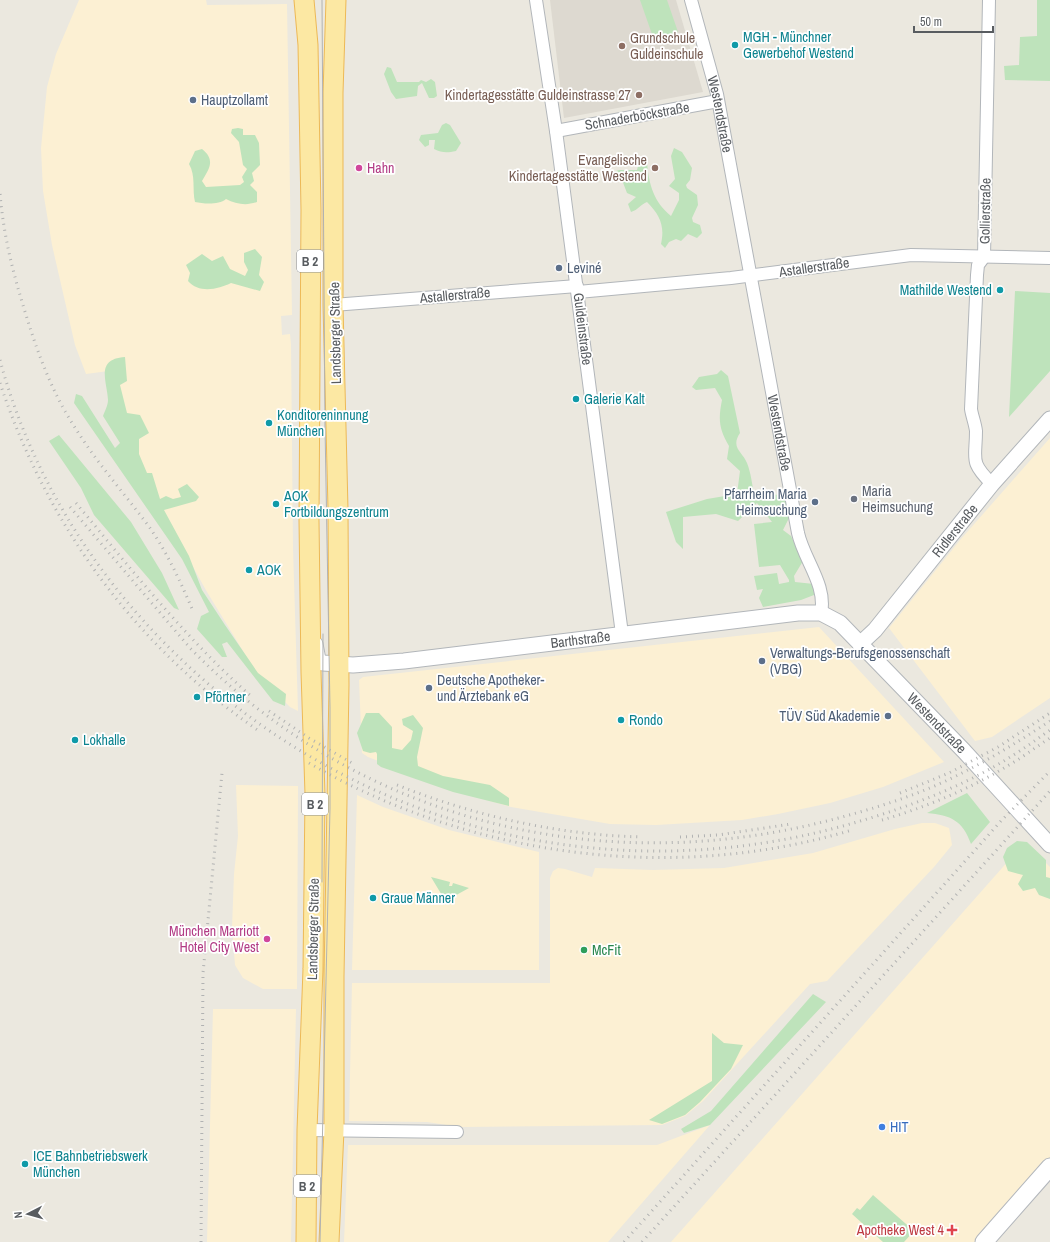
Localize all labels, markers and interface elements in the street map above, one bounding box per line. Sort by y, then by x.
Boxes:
scale bar [914,8,993,34]
text: 50 m [920,14,942,30]
place label: MGH - Münchner Gewerbehof Westend [743,28,854,62]
place label: Grundschule Guldeinschule [630,29,703,63]
marker: MGH - Münchner Gewerbehof Westend [730,40,740,50]
marker: Grundschule Guldeinschule [617,41,627,51]
street label: Westendstraße [703,74,737,154]
place label: Kindertagesstätte Guldeinstrasse 27 [445,86,631,104]
marker: Kindertagesstätte Guldeinstrasse 27 [634,90,644,100]
place label: Hauptzollamt [201,91,268,109]
marker: Hauptzollamt [188,95,198,105]
street label: Schnaderböckstraße [583,98,691,134]
place label: Evangelische Kindertagesstätte Westend [509,151,647,185]
place label: Hahn [367,159,394,177]
marker: Hahn [354,163,364,173]
marker: Evangelische Kindertagesstätte Westend [650,163,660,173]
street label: Gollierstraße [975,178,995,244]
road number: B 2 [297,250,323,272]
street label: Astallerstraße [777,253,850,281]
place label: Leviné [567,259,601,277]
marker: Leviné [554,263,564,273]
place label: Mathilde Westend [900,281,992,299]
street label: Landsberger Straße [325,282,345,384]
street label: Astallerstraße [418,283,491,307]
marker: Mathilde Westend [995,285,1005,295]
street label: Guldeinstraße [570,292,596,366]
place label: Galerie Kalt [584,390,645,408]
street label: Westendstraße [764,393,795,473]
marker: Galerie Kalt [571,394,581,404]
place label: Konditoreninnung München [277,406,369,440]
marker: Konditoreninnung München [264,418,274,428]
place label: Maria Heimsuchung [862,482,933,516]
place label: Pfarrheim Maria Heimsuchung [724,485,808,519]
place label: AOK Fortbildungszentrum [283,487,389,521]
marker: Maria Heimsuchung [849,494,859,504]
marker: Pfarrheim Maria Heimsuchung [810,497,820,507]
marker: AOK Fortbildungszentrum [271,499,281,509]
street label: Ridlerstraße [928,500,982,561]
place label: AOK [256,561,282,579]
marker: AOK [244,565,254,575]
street label: Barthstraße [549,627,611,652]
place label: Verwaltungs-Berufsgenossenschaft (VBG) [770,644,950,678]
marker: Verwaltungs-Berufsgenossenschaft (VBG) [757,656,767,666]
place label: Deutsche Apotheker- und Ärztebank eG [437,671,544,705]
marker: Deutsche Apotheker- und Ärztebank eG [424,683,434,693]
place label: Pförtner [205,688,246,706]
street label: Westendstraße [903,689,970,757]
marker: Pförtner [192,692,202,702]
place label: TÜV Süd Akademie [779,707,880,725]
place label: Rondo [629,711,663,729]
marker: TÜV Süd Akademie [883,711,893,721]
marker: Rondo [616,715,626,725]
place label: Lokhalle [83,731,126,749]
marker: Lokhalle [70,735,80,745]
road number: B 2 [302,793,328,815]
street label: Landsberger Straße [303,878,323,980]
place label: Graue Männer [381,889,455,907]
marker: Graue Männer [368,893,378,903]
place label: München Marriott Hotel City West [169,922,259,956]
marker: München Marriott Hotel City West [262,934,272,944]
place label: McFit [592,941,621,959]
marker: McFit [579,945,589,955]
place label: HIT [890,1118,909,1136]
marker: HIT [877,1122,887,1132]
place label: ICE Bahnbetriebswerk München [33,1147,148,1181]
marker: ICE Bahnbetriebswerk München [20,1159,30,1169]
road number: B 2 [294,1175,320,1197]
north arrow [8,1194,48,1234]
text: N [11,1211,25,1219]
place label: Apotheke West 4 [856,1221,945,1239]
marker: Apotheke West 4 [947,1225,957,1235]

